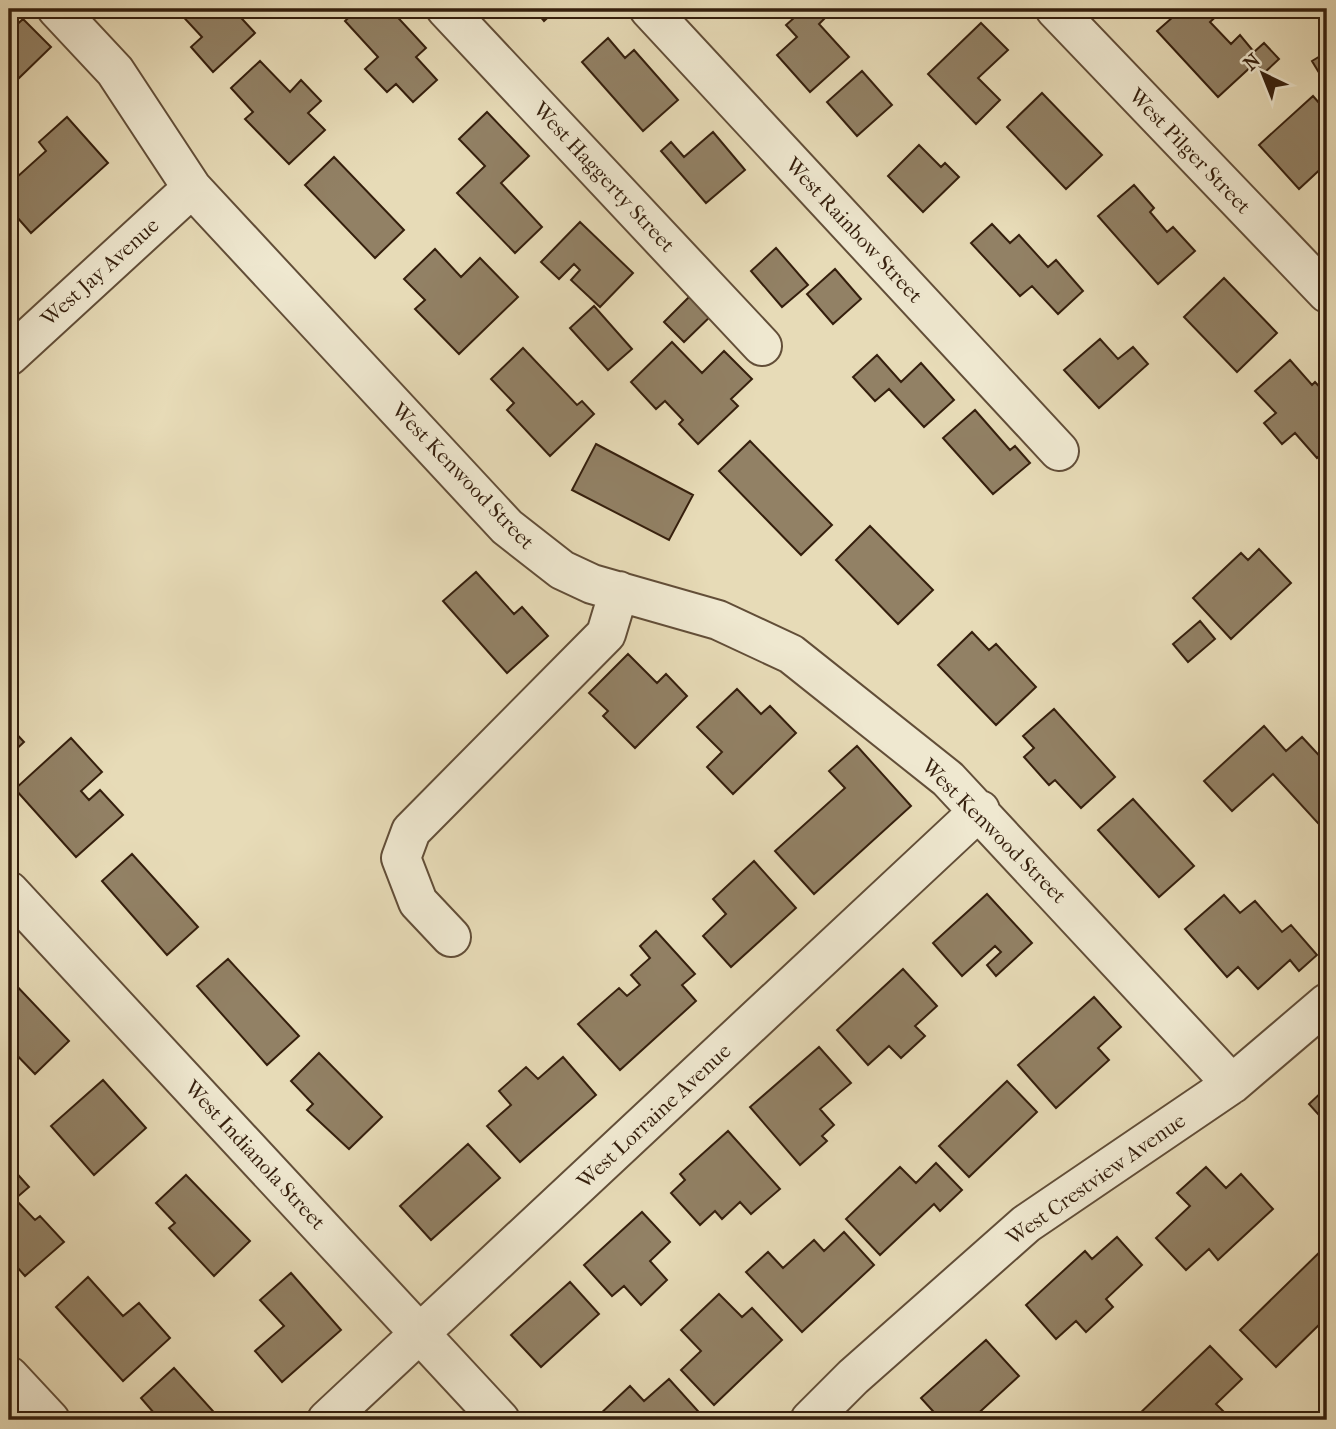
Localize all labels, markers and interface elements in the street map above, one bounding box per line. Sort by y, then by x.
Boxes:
north arrow [1228,38,1298,108]
text: N [1239,49,1265,75]
street label: West Pilger Street [1124,83,1256,219]
street label: West Haggerty Street [528,96,680,257]
street label: West Rainbow Street [780,152,928,308]
street label: West Jay Avenue [36,213,164,332]
street label: West Kenwood Street [386,397,539,555]
street label: West Kenwood Street [916,753,1072,909]
street label: West Lorraine Avenue [572,1039,736,1194]
street label: West Indianola Street [179,1075,331,1235]
street label: West Crestview Avenue [1001,1108,1190,1250]

